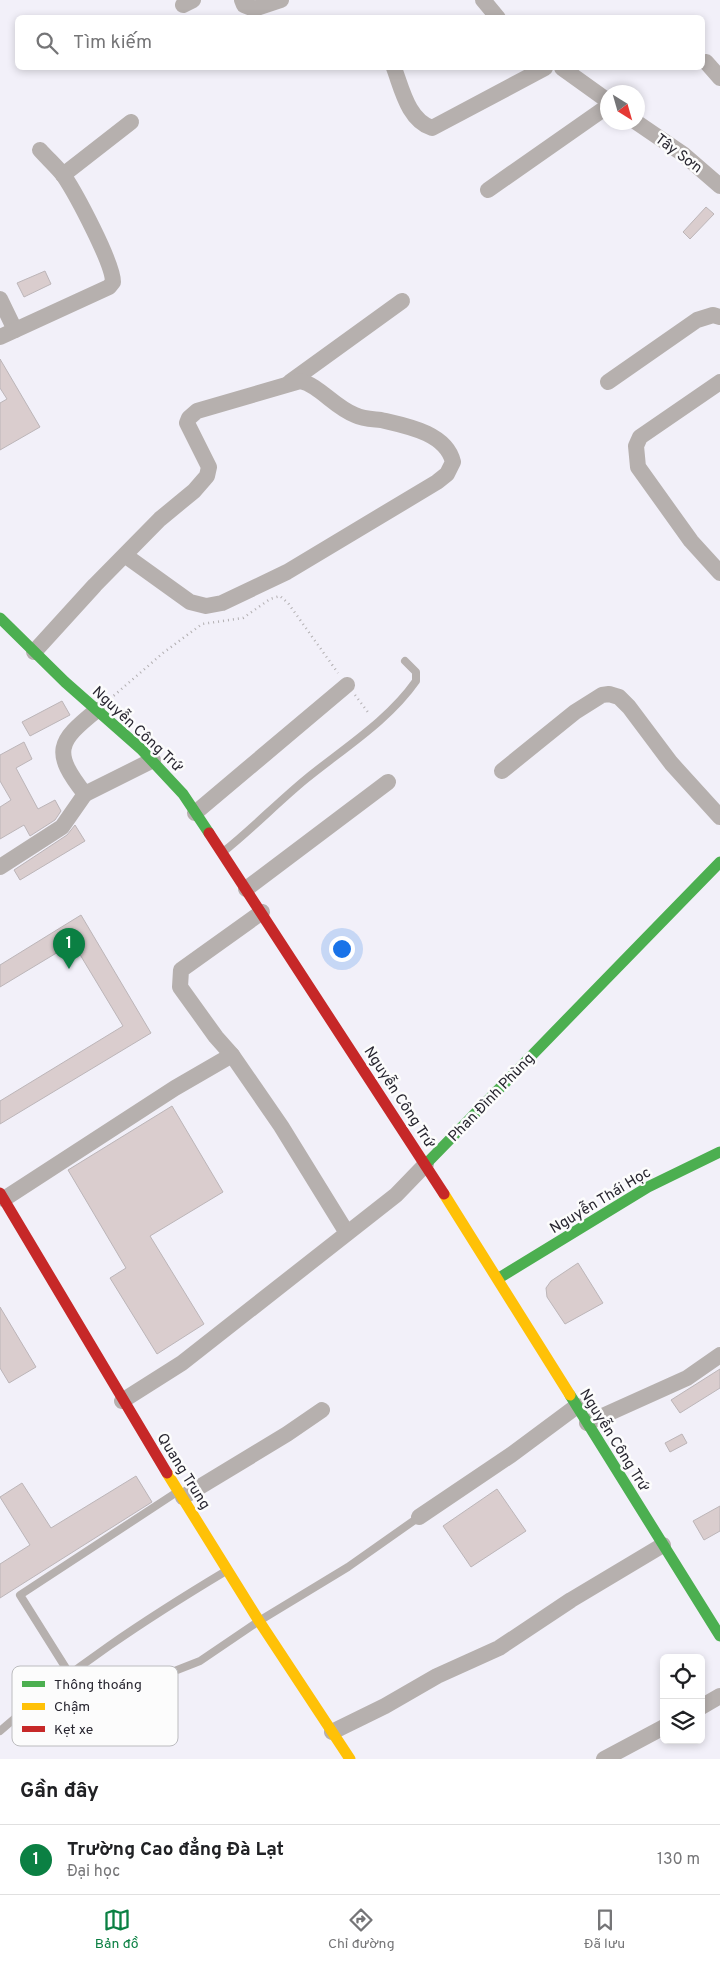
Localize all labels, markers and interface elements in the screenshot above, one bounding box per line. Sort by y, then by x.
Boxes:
search box [15,15,705,70]
icon: search [33,29,61,57]
text: Tìm kiếm [73,31,152,55]
north arrow [600,85,645,130]
street label: Tây Sơn [651,130,706,178]
street label: Nguyễn Công Trứ [88,682,188,778]
pin: 1 [53,928,85,969]
your location [329,936,355,962]
street label: Nguyễn Công Trứ [359,1042,441,1153]
street label: Phan Đình Phùng [445,1050,539,1146]
street label: Nguyễn Thái Học [546,1162,655,1239]
street label: Nguyễn Công Trứ [575,1385,655,1496]
street label: Quang Trung [152,1430,214,1513]
map controls [660,1654,705,1744]
button: locate [660,1654,705,1699]
legend [12,1666,178,1746]
text: Thông thoáng [54,1677,142,1694]
text: Chậm [54,1699,90,1716]
button: layers [660,1699,705,1744]
text: Kẹt xe [54,1722,93,1739]
text: Gần đây [20,1778,99,1805]
text: Trường Cao đẳng Đà Lạt [67,1838,284,1862]
text: 1 [33,1850,39,1870]
text: 130 m [657,1850,700,1870]
text: Đại học [67,1862,120,1882]
tab: Bản đồ [95,1906,138,1953]
tab: Chỉ đường [328,1906,395,1953]
tab: Đã lưu [584,1906,625,1953]

